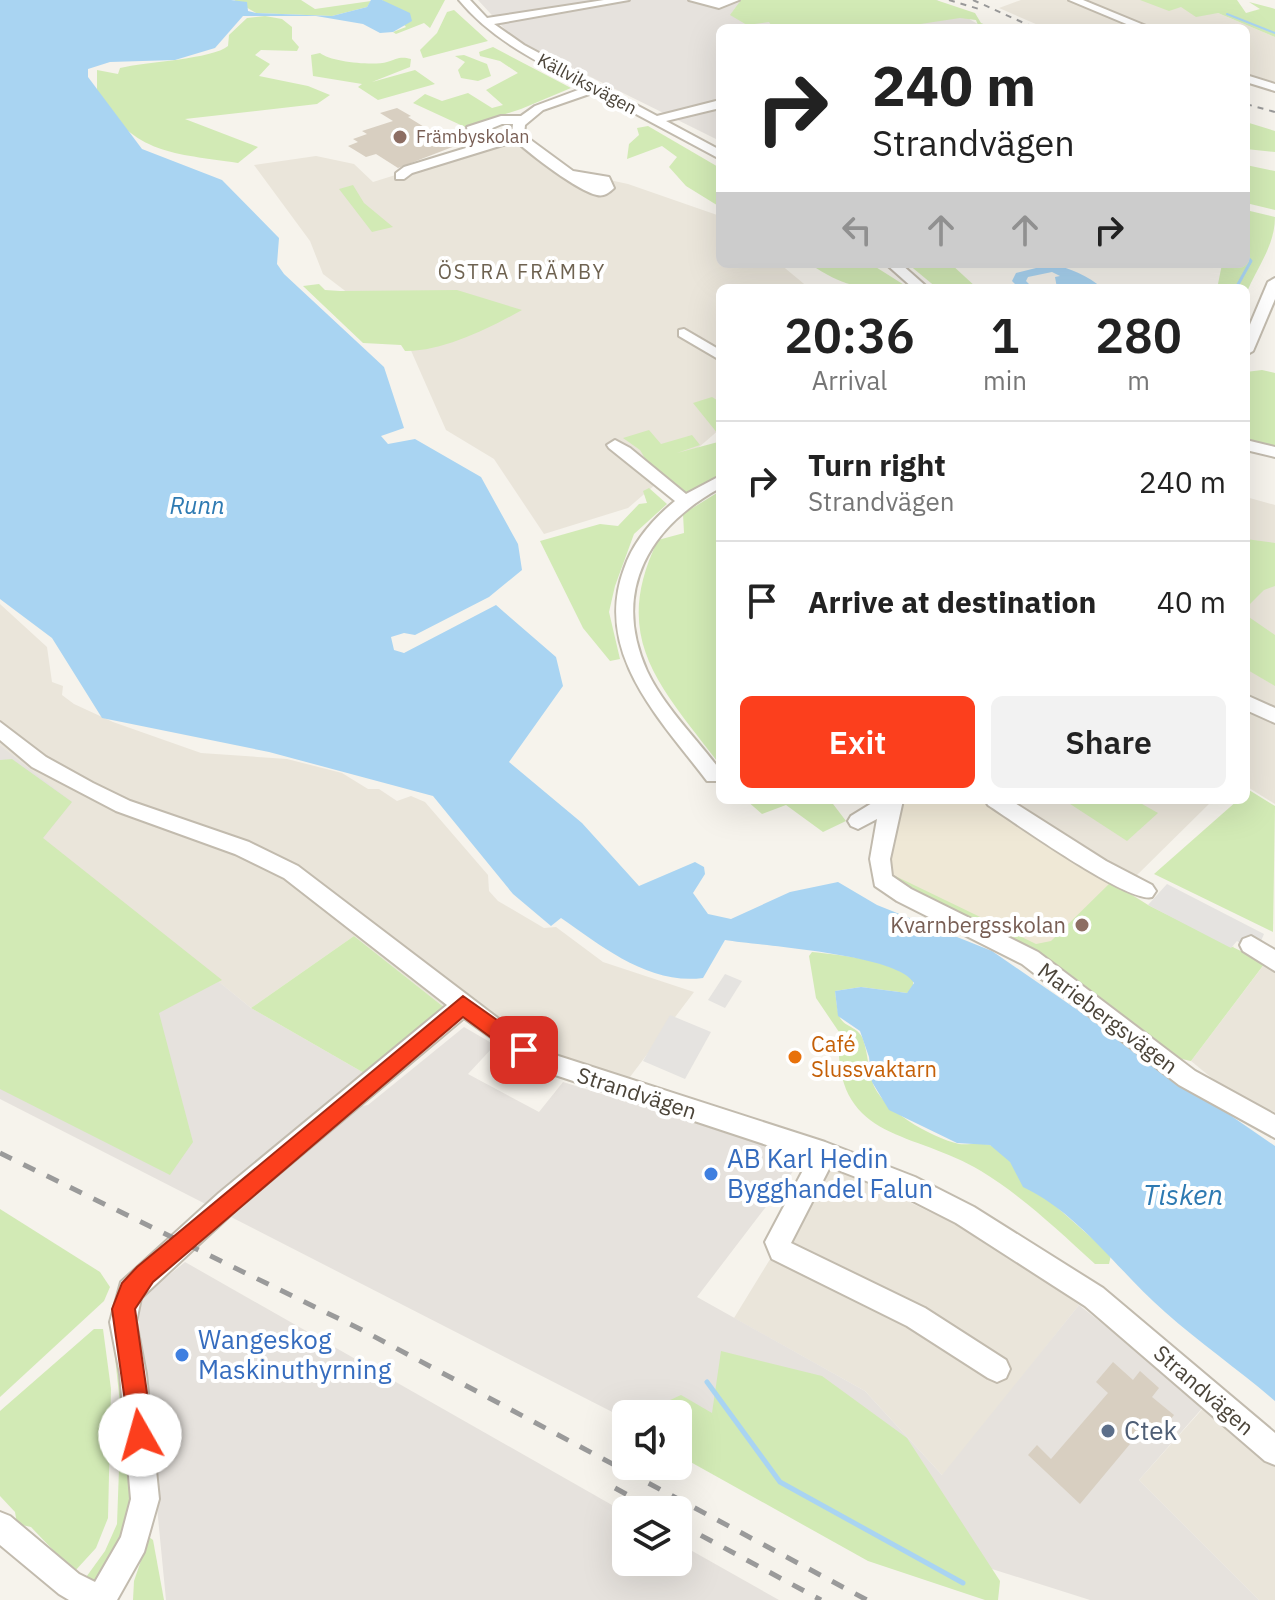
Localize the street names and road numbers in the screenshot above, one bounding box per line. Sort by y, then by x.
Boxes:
street label: Källviksvägen [534,48,641,119]
street label: Mariebergsvägen [1032,955,1184,1080]
street label: Strandvägen [574,1060,701,1125]
street label: Strandvägen [1148,1338,1261,1441]

